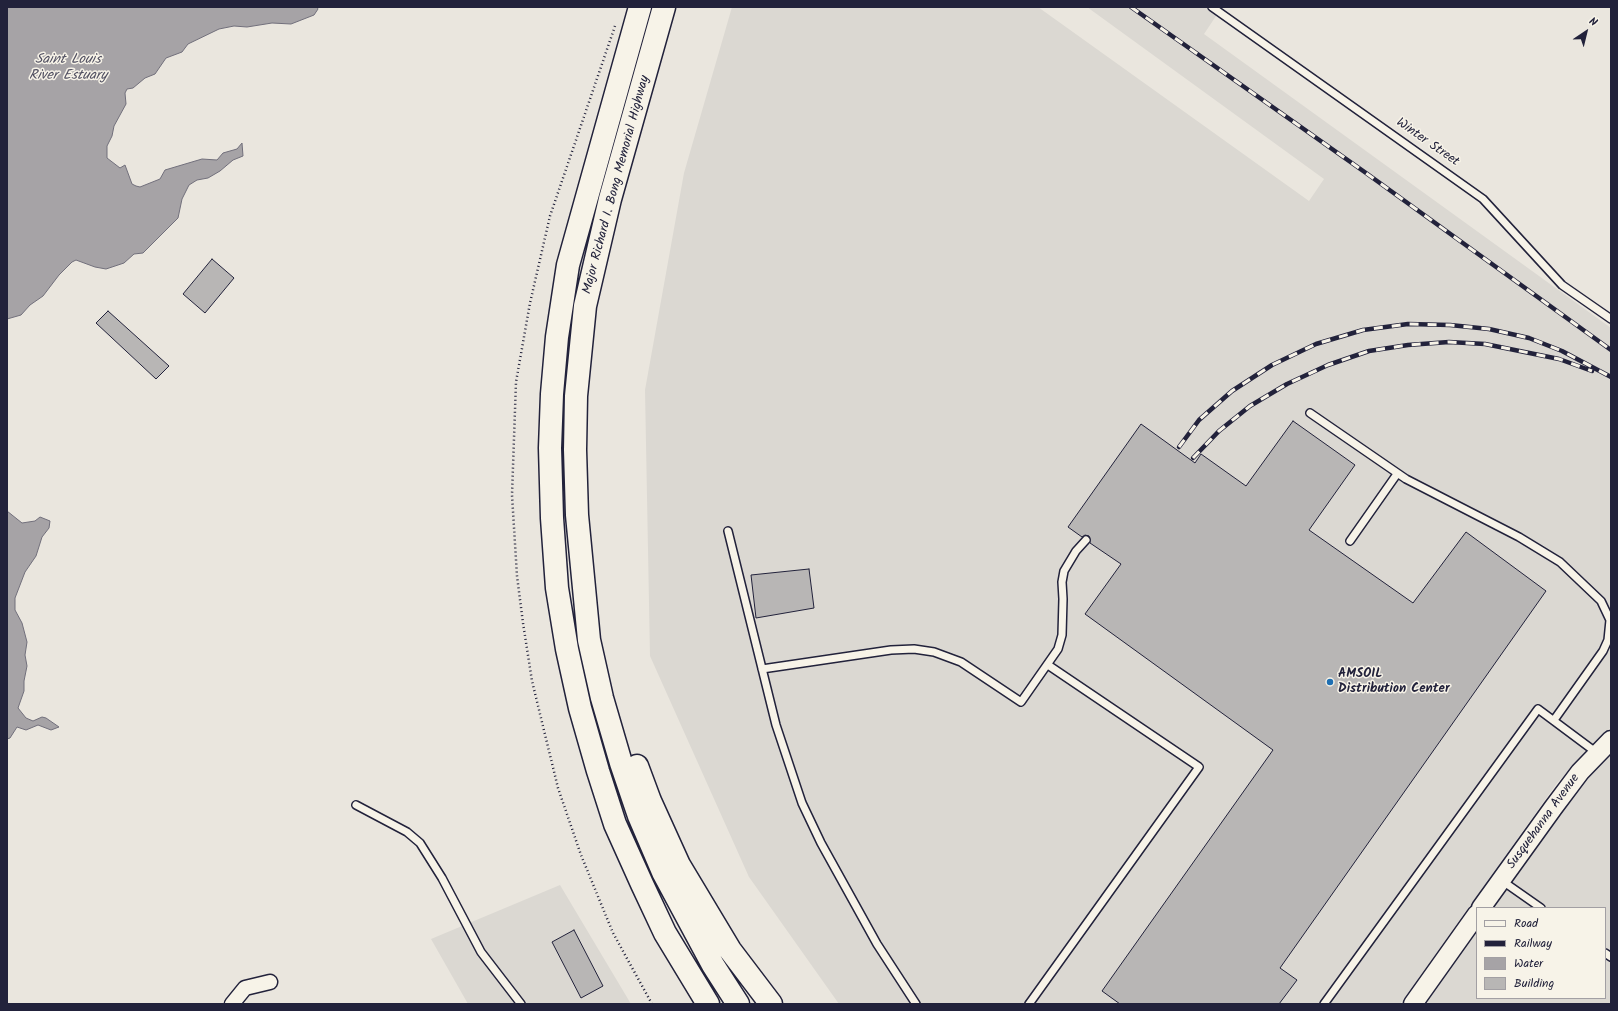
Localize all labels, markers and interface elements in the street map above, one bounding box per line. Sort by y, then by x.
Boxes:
north arrow [1566,12,1606,52]
text: N [1585,13,1601,32]
water label: Saint Louis River Estuary [29,53,107,86]
street label: Major Richard I. Bong Memorial Highway [580,74,654,296]
street label: Winter Street [1392,116,1462,170]
place label: AMSOIL Distribution Center [1338,667,1450,698]
marker: AMSOIL Distribution Center [1325,677,1335,687]
street label: Susquehanna Avenue [1504,772,1584,872]
legend [1476,907,1606,999]
text: Road [1514,914,1538,933]
text: Railway [1514,934,1552,953]
text: Water [1514,954,1543,973]
text: Building [1514,974,1554,993]

